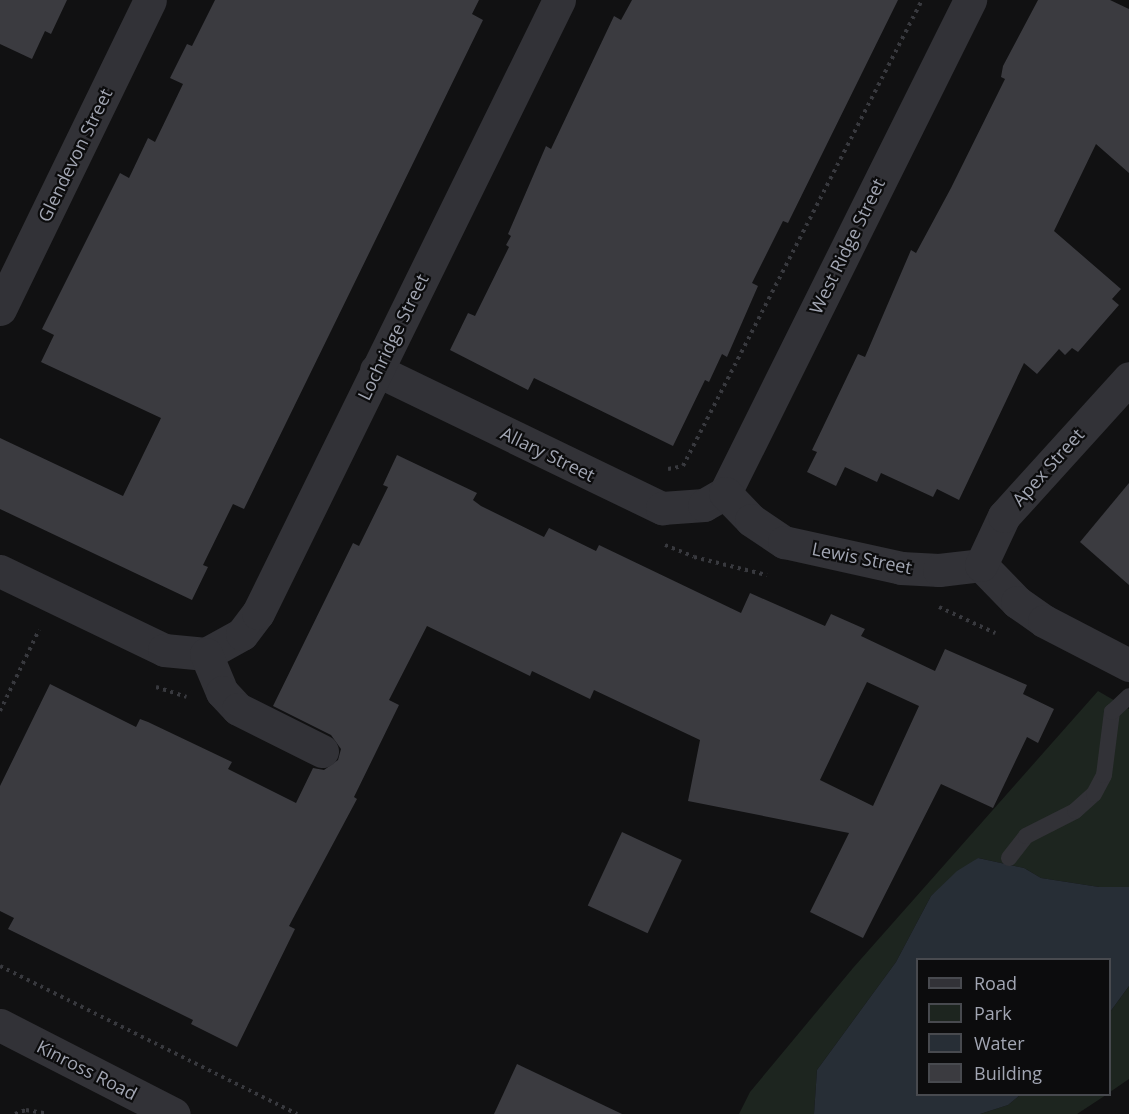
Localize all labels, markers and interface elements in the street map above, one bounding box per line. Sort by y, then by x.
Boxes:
street label: Glendevon Street [33,85,117,225]
street label: West Ridge Street [805,175,889,317]
street label: Lochridge Street [353,270,433,404]
street label: Allary Street [498,422,598,486]
street label: Apex Street [1008,424,1088,510]
street label: Lewis Street [810,538,914,578]
legend [916,958,1111,1096]
text: Road [974,971,1017,995]
text: Park [974,1001,1012,1025]
text: Water [974,1031,1025,1055]
street label: Kinross Road [33,1036,141,1104]
text: Building [974,1061,1042,1085]

